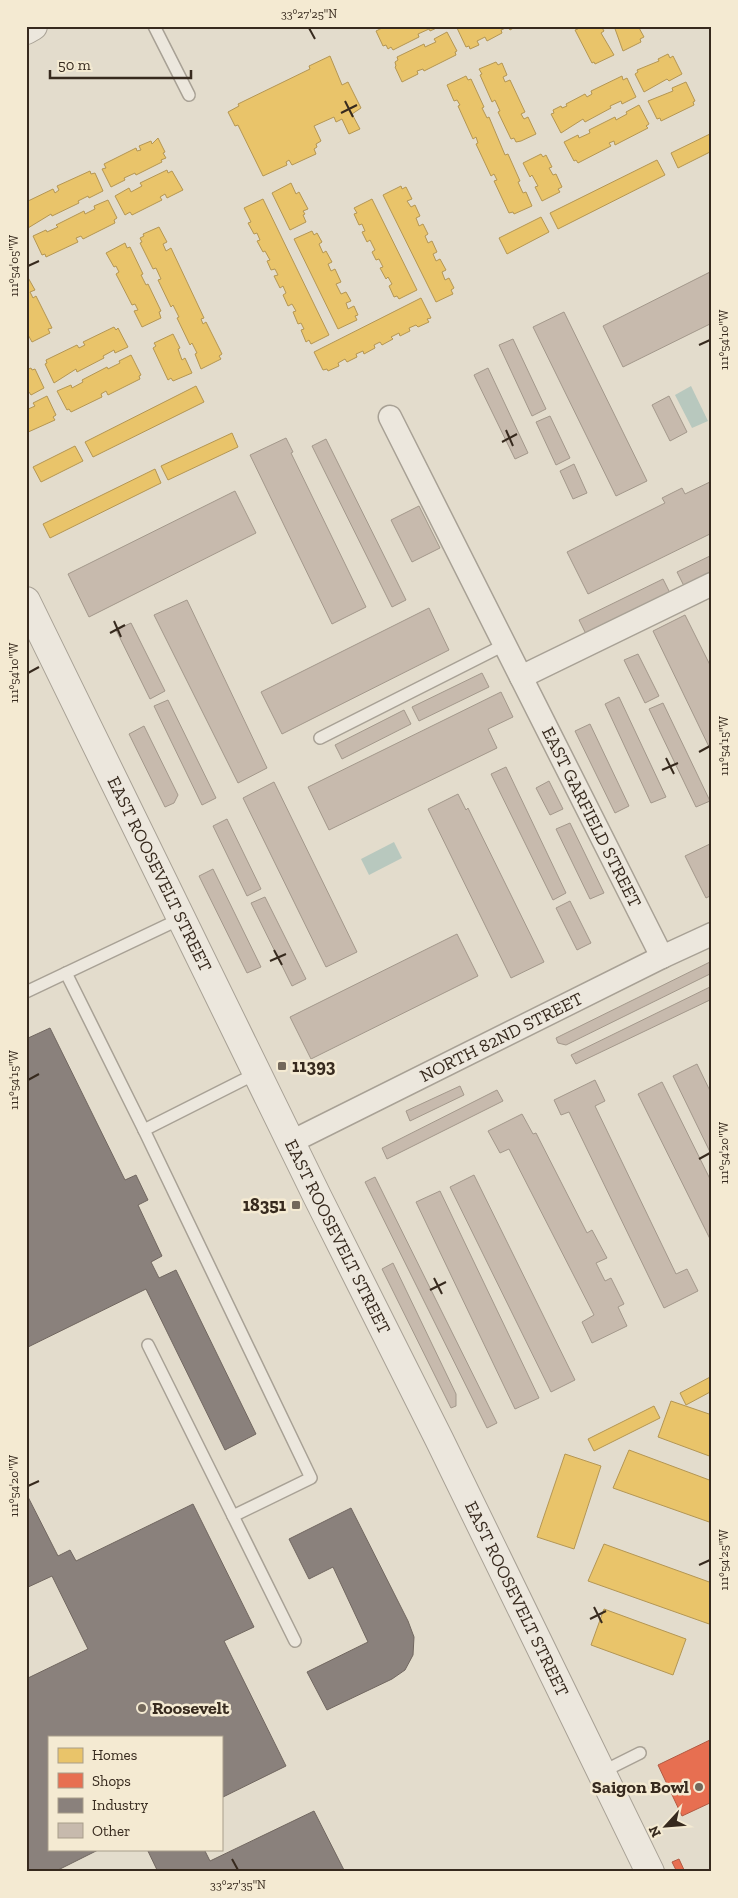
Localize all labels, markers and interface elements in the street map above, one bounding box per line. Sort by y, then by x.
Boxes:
text: 33°27'25"N [281,7,337,21]
scale bar [50,48,191,80]
text: 50 m [58,56,91,74]
text: 111°54'05"W [7,234,21,297]
text: 111°54'10"W [717,309,731,370]
text: 111°54'10"W [7,642,21,703]
text: 111°54'15"W [717,716,731,776]
street label: EAST GARFIELD STREET [537,723,646,911]
street label: EAST ROOSEVELT STREET [103,773,217,975]
street label: NORTH 82ND STREET [416,987,586,1087]
text: 111°54'15"W [7,1050,21,1110]
place label: 11393 [292,1055,336,1077]
marker: 11393 [276,1060,288,1072]
text: 111°54'20"W [717,1121,731,1184]
street label: EAST ROOSEVELT STREET [280,1136,395,1338]
place label: 18351 [243,1194,286,1216]
marker: 18351 [290,1199,302,1211]
text: 111°54'20"W [7,1454,21,1517]
street label: EAST ROOSEVELT STREET [460,1498,574,1700]
text: 111°54'25"W [717,1529,731,1590]
place label: Roosevelt [152,1697,230,1719]
marker: Roosevelt [136,1702,148,1714]
legend [48,1736,222,1850]
text: Homes [92,1746,137,1764]
text: Shops [92,1772,131,1790]
place label: Saigon Bowl [592,1776,689,1798]
marker: Saigon Bowl [693,1781,705,1793]
text: Industry [92,1796,149,1814]
north arrow [640,1800,690,1850]
text: Other [92,1822,130,1840]
text: N [645,1823,665,1840]
text: 33°27'35"N [210,1878,266,1892]

